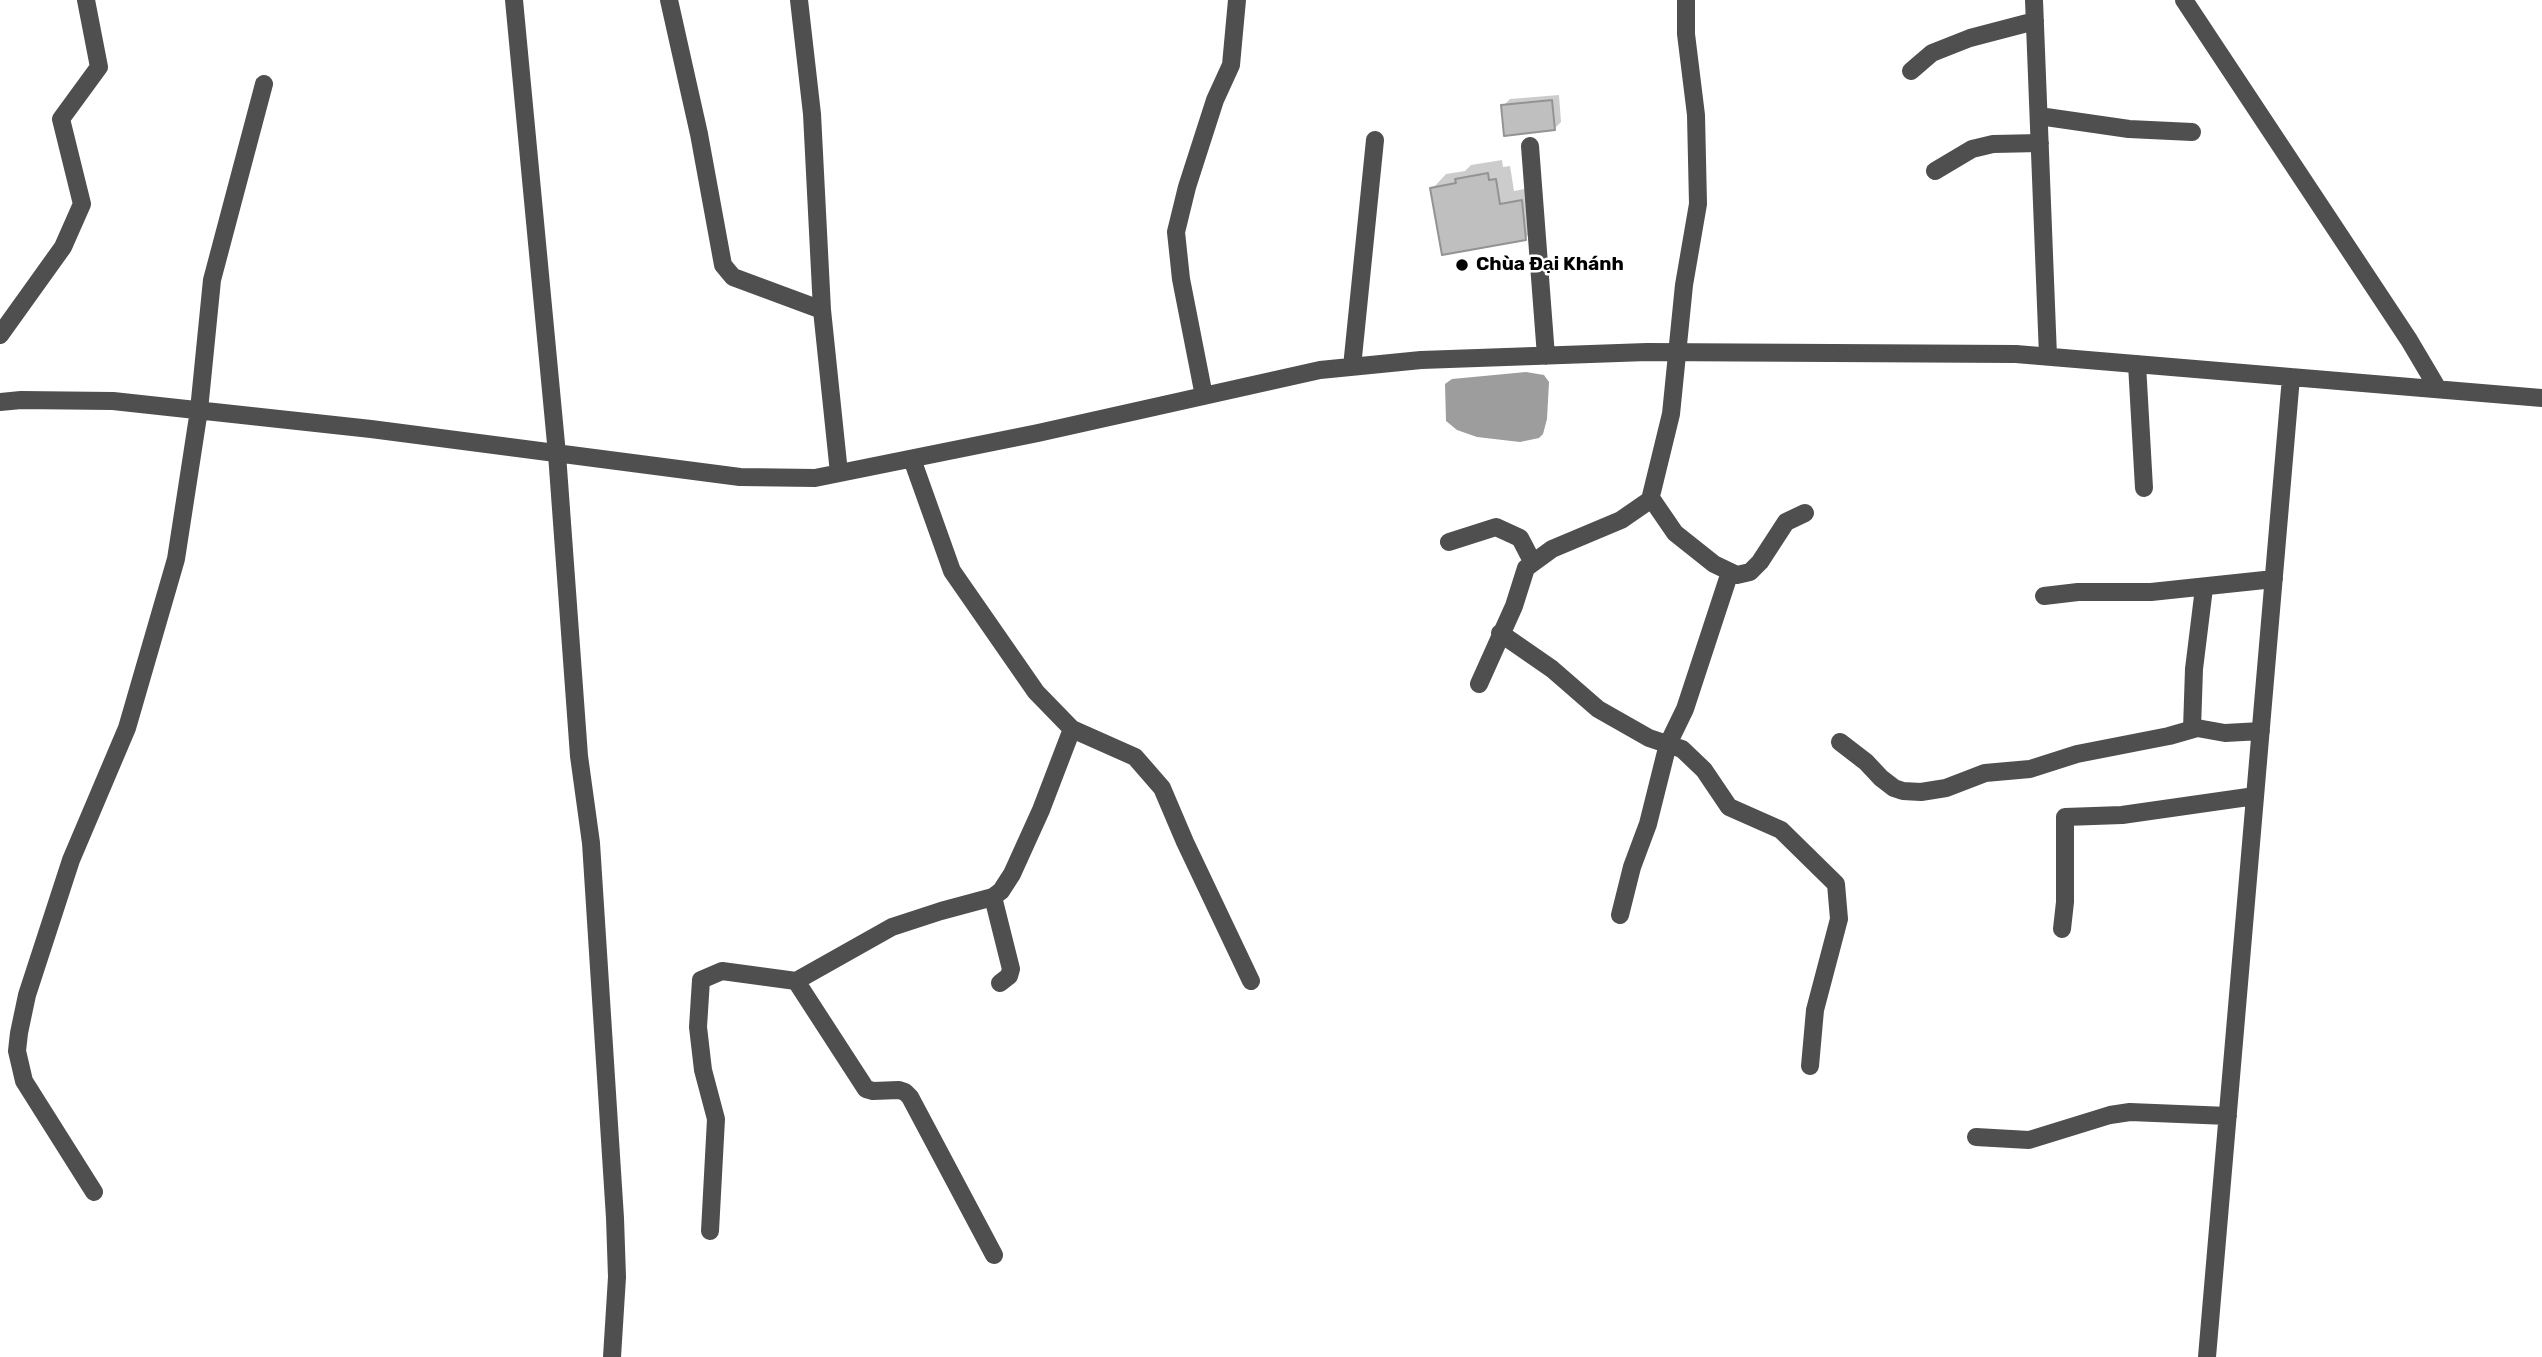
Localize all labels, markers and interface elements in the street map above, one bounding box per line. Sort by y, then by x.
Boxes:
place label: Chùa Đại Khánh [1476,254,1624,276]
marker: Chùa Đại Khánh [1454,257,1470,273]

